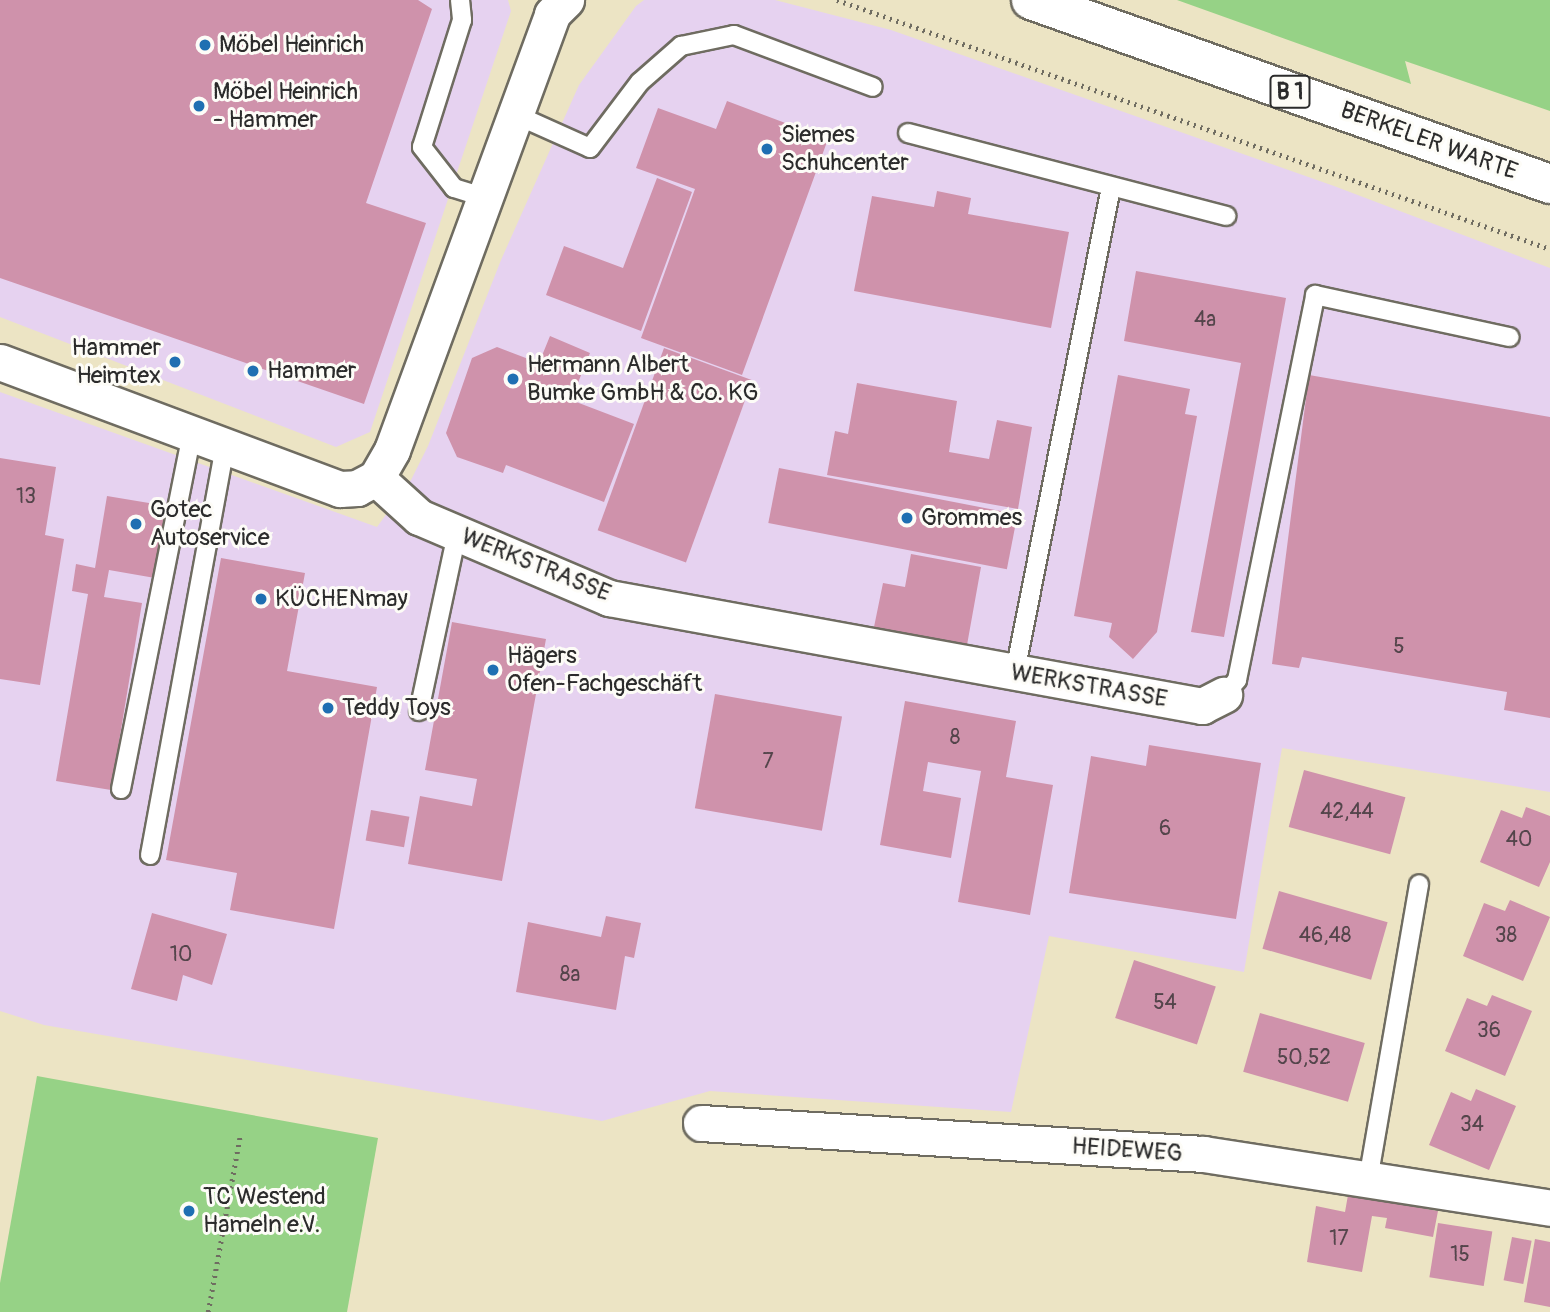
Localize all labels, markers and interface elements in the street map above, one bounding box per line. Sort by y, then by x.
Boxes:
place label: Möbel Heinrich [219,31,364,59]
marker: Möbel Heinrich [197,37,213,53]
road number: B 1 [1269,72,1311,111]
place label: Möbel Heinrich - Hammer [213,78,358,134]
street label: BERKELER WARTE [1337,96,1521,186]
marker: Möbel Heinrich - Hammer [191,98,207,114]
place label: Siemes Schuhcenter [781,121,909,177]
marker: Siemes Schuhcenter [759,141,775,157]
house number: 4a [1194,307,1216,333]
place label: Hammer Heimtex [72,334,161,390]
place label: Hermann Albert Bumke GmbH & Co. KG [527,351,758,407]
marker: Hammer Heimtex [167,354,183,370]
place label: Hammer [267,357,356,385]
marker: Hammer [245,363,261,379]
marker: Hermann Albert Bumke GmbH & Co. KG [505,371,521,387]
house number: 13 [16,484,36,510]
place label: Gotec Autoservice [150,496,269,552]
place label: Grommes [921,504,1022,532]
marker: Grommes [899,510,915,526]
marker: Gotec Autoservice [128,516,144,532]
street label: WERKSTRASSE [457,522,615,608]
place label: KÜCHENmay [275,585,408,613]
marker: KÜCHENmay [253,591,269,607]
house number: 5 [1393,634,1405,660]
place label: Hägers Ofen-Fachgeschäft [507,642,702,698]
street label: WERKSTRASSE [1008,658,1170,714]
marker: Hägers Ofen-Fachgeschäft [485,662,501,678]
place label: Teddy Toys [342,694,451,722]
marker: Teddy Toys [320,700,336,716]
house number: 8 [950,725,960,751]
house number: 7 [762,749,774,775]
house number: 42,44 [1320,799,1374,825]
house number: 6 [1159,816,1171,842]
house number: 40 [1506,827,1532,853]
house number: 46,48 [1299,923,1351,949]
house number: 38 [1495,923,1517,949]
house number: 10 [170,942,192,968]
house number: 8a [560,962,580,988]
house number: 54 [1153,990,1177,1016]
house number: 36 [1477,1018,1501,1044]
house number: 50,52 [1277,1045,1331,1071]
house number: 34 [1460,1112,1484,1138]
street label: HEIDEWEG [1071,1132,1183,1168]
place label: TC Westend Hameln e.V. [203,1183,326,1239]
marker: TC Westend Hameln e.V. [181,1203,197,1219]
house number: 17 [1329,1226,1349,1252]
house number: 15 [1450,1242,1470,1268]

